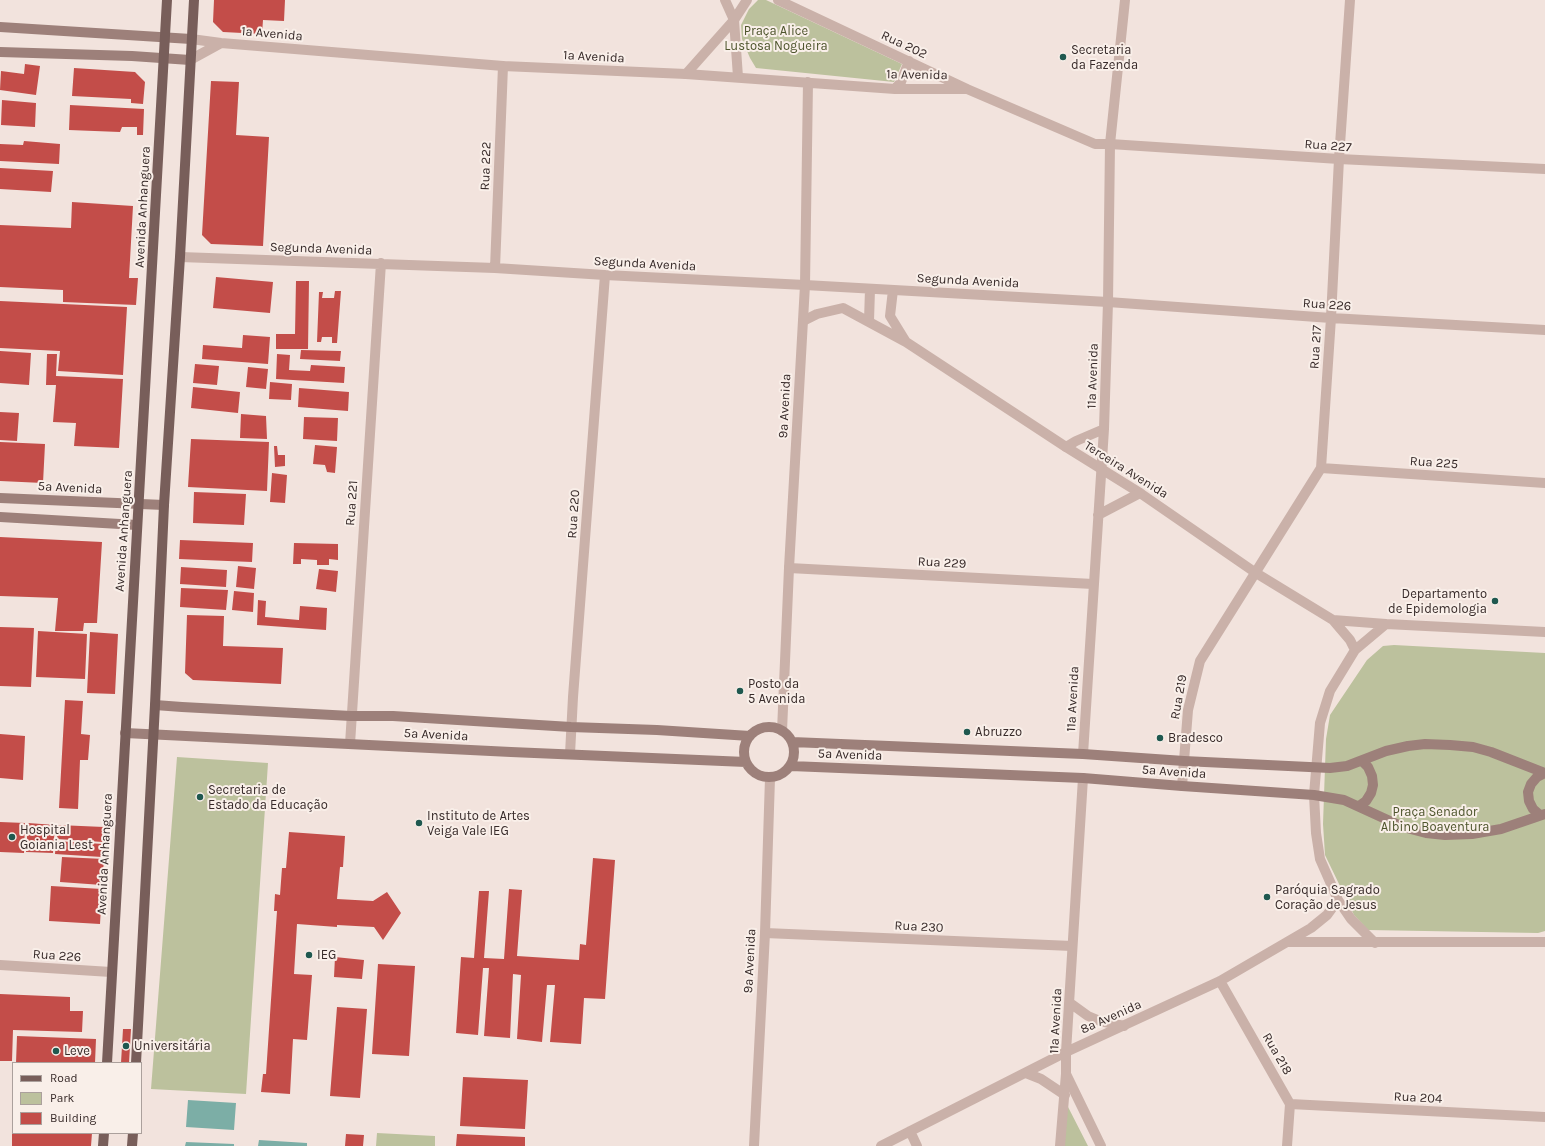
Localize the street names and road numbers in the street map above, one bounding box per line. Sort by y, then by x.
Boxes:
street label: 1ª Avenida [241,24,303,44]
street label: Rua 202 [879,28,929,62]
street label: 1ª Avenida [563,48,625,66]
street label: 1ª Avenida [886,67,948,83]
street label: Rua 227 [1304,137,1352,155]
street label: Rua 222 [477,141,495,191]
street label: Avenida Anhanguera [132,146,154,268]
street label: Segunda Avenida [270,239,372,259]
street label: Segunda Avenida [593,254,697,274]
street label: Segunda Avenida [916,271,1020,291]
street label: Rua 226 [1302,296,1352,314]
street label: Rua 217 [1307,325,1325,369]
street label: 11ª Avenida [1084,343,1102,409]
street label: 9ª Avenida [776,373,794,439]
street label: Terceira Avenida [1081,438,1171,502]
street label: Rua 225 [1409,454,1459,472]
street label: Avenida Anhanguera [112,470,136,592]
street label: 5ª Avenida [37,479,103,497]
street label: Rua 221 [343,480,361,526]
street label: Rua 220 [565,489,583,539]
street label: Rua 229 [917,554,967,572]
street label: 11ª Avenida [1063,666,1083,732]
street label: Rua 219 [1167,673,1191,721]
street label: 5ª Avenida [403,726,469,744]
street label: 5ª Avenida [817,746,883,764]
street label: 5ª Avenida [1141,762,1207,782]
street label: Avenida Anhanguera [94,793,116,915]
street label: Rua 230 [894,918,944,936]
street label: 9ª Avenida [741,928,759,994]
street label: Rua 226 [32,947,82,965]
street label: 11ª Avenida [1046,988,1066,1054]
street label: 8ª Avenida [1078,997,1144,1037]
street label: Rua 218 [1259,1030,1295,1078]
street label: Rua 204 [1393,1089,1443,1107]

